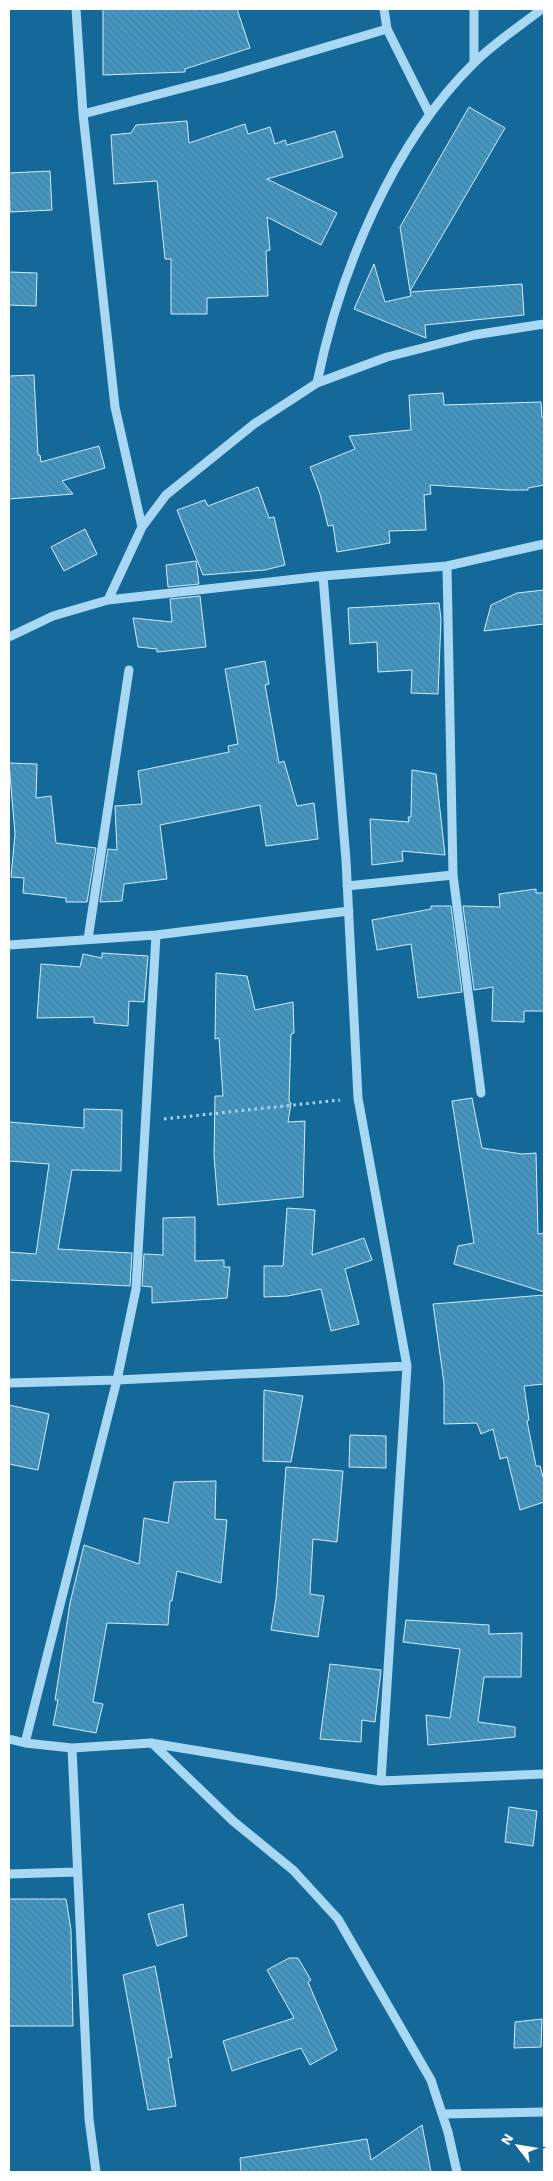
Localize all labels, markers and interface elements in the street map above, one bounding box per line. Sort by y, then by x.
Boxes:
north arrow [493,2121,543,2171]
text: N [497,2131,516,2148]

